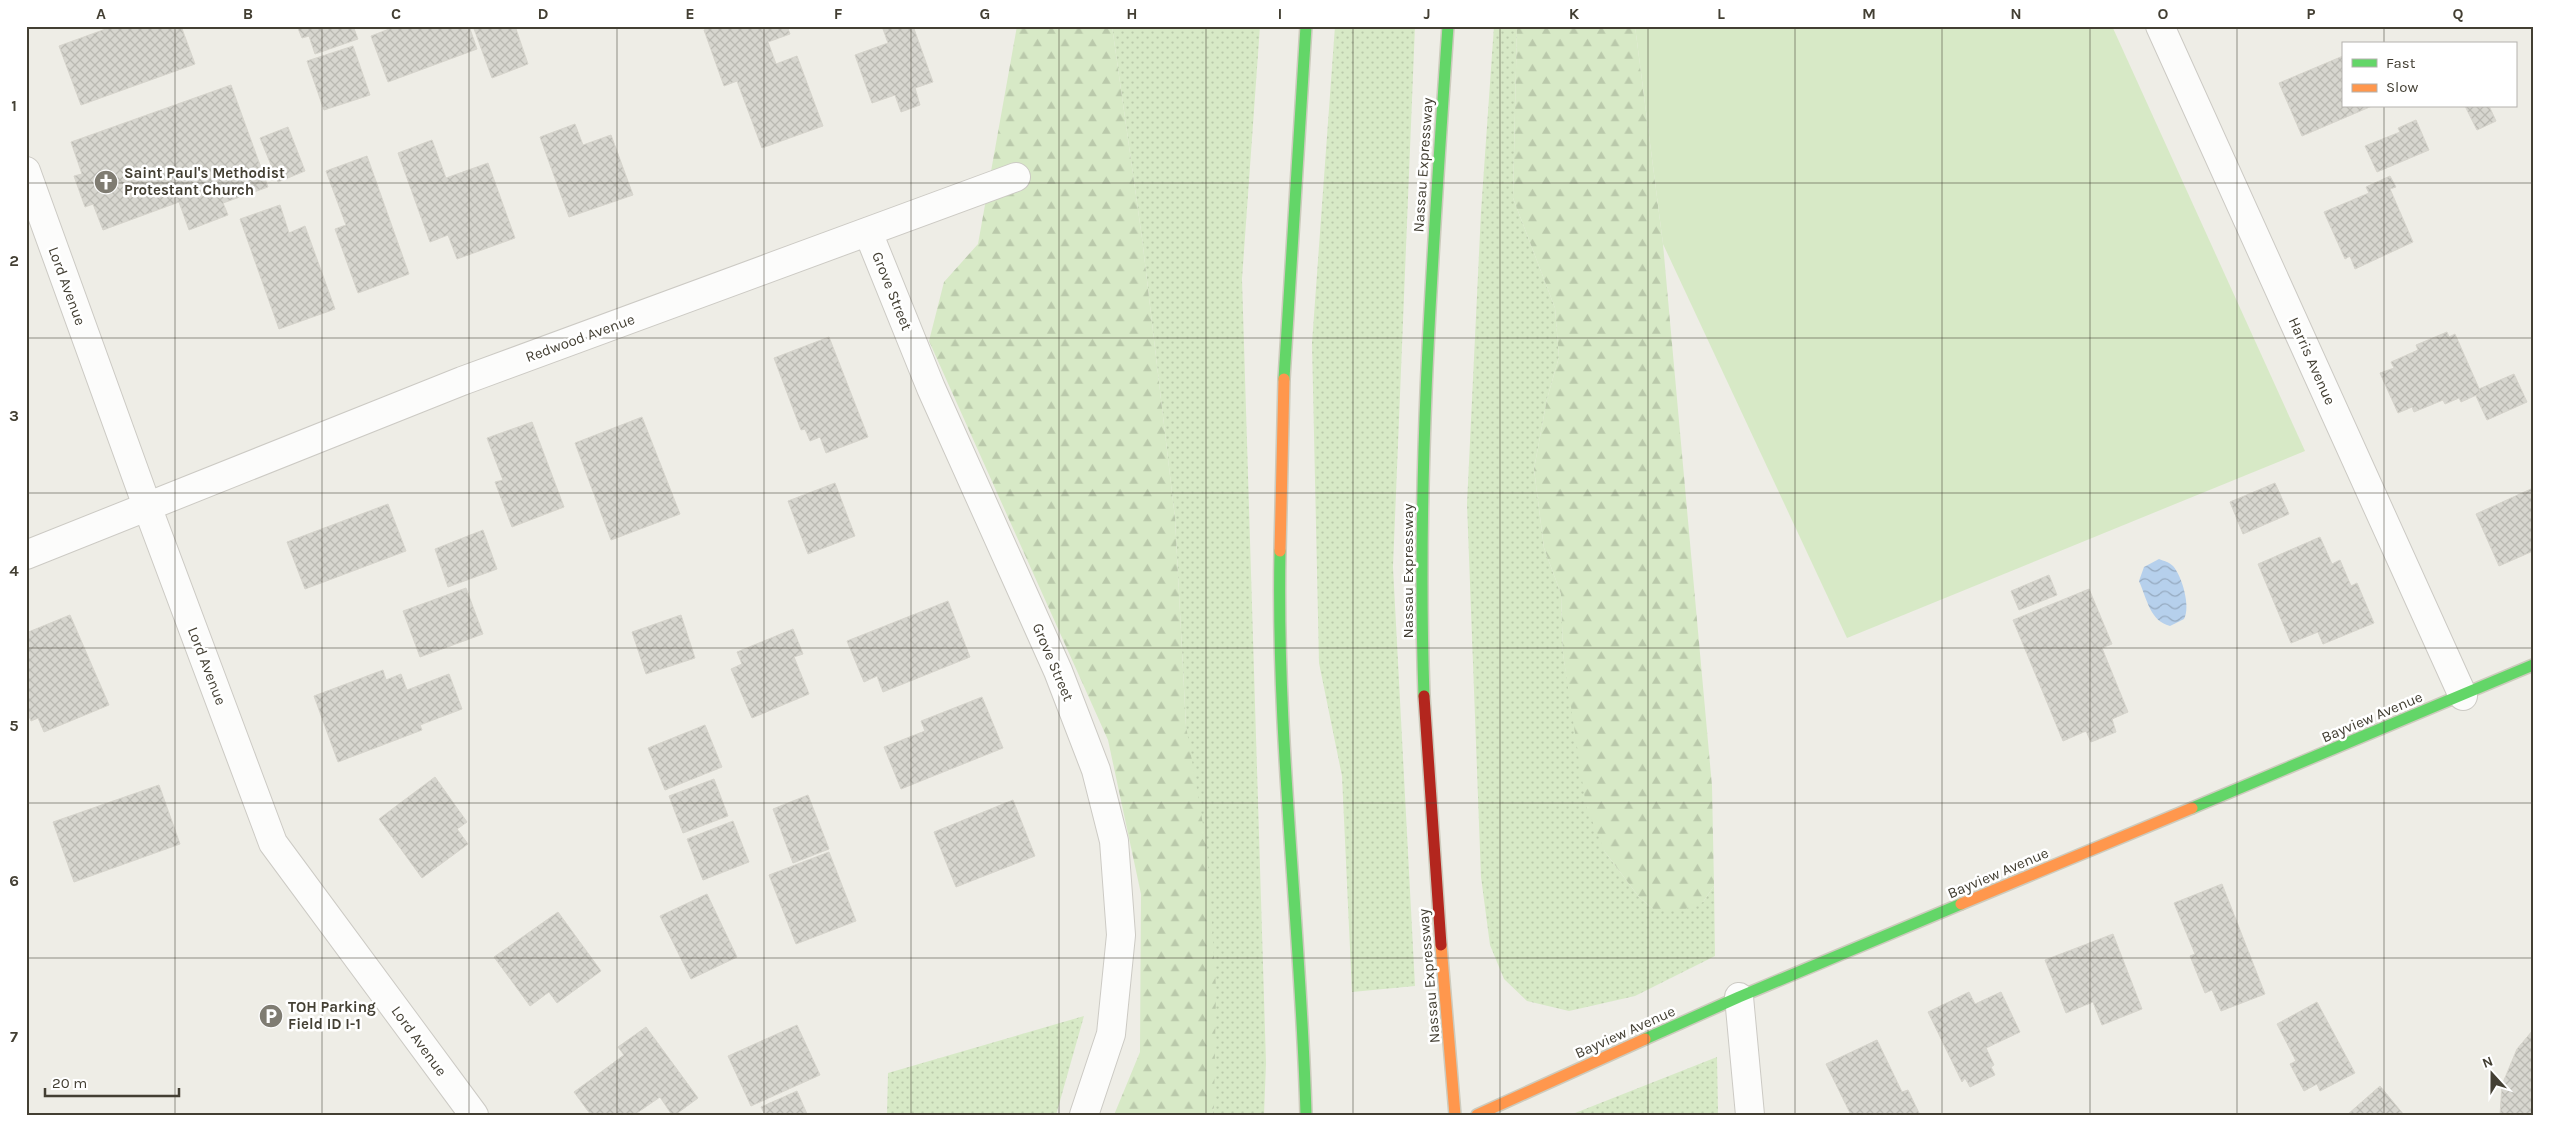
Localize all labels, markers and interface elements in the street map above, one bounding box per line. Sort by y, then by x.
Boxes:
text: A [96,4,106,23]
text: B [243,4,253,23]
text: C [391,4,401,23]
text: D [538,4,549,23]
text: E [685,4,695,23]
text: F [834,4,843,23]
text: G [980,4,990,23]
text: H [1126,4,1138,23]
text: I [1278,4,1282,23]
text: J [1423,4,1431,23]
text: K [1569,4,1580,23]
text: L [1717,4,1725,23]
text: M [1862,4,1876,23]
text: N [2010,4,2022,23]
text: O [2158,4,2169,23]
text: P [2306,4,2316,23]
text: Q [2453,4,2464,23]
legend [2342,42,2516,108]
text: Fast [2386,54,2416,72]
text: Slow [2386,78,2418,96]
text: 1 [11,96,17,115]
street label: Nassau Expressway [1409,97,1437,233]
place label: Saint Paul's Methodist Protestant Church [124,164,285,199]
church icon: Saint Paul's Methodist Protestant Church [93,169,119,195]
street label: Lord Avenue [44,244,90,328]
street label: Grove Street [868,249,916,333]
text: 2 [9,251,19,270]
street label: Redwood Avenue [523,310,637,366]
street label: Harris Avenue [2285,314,2339,408]
text: 3 [9,406,19,425]
street label: Nassau Expressway [1399,503,1417,639]
text: 4 [9,561,19,580]
street label: Grove Street [1028,620,1078,704]
street label: Lord Avenue [184,624,230,708]
street label: Bayview Avenue [2319,688,2425,746]
text: 5 [9,716,19,735]
street label: Bayview Avenue [1945,844,2051,902]
text: 6 [9,871,19,890]
street label: Nassau Expressway [1414,908,1444,1044]
place label: TOH Parking Field ID I-1 [288,998,376,1033]
street label: Lord Avenue [387,1002,451,1080]
street label: Bayview Avenue [1572,1002,1678,1062]
parking icon: TOH Parking Field ID I-1 [258,1003,284,1029]
text: 7 [10,1027,18,1046]
north arrow [2466,1048,2516,1098]
text: N [2480,1053,2495,1072]
scale bar [45,1066,179,1098]
text: 20 m [52,1074,87,1092]

